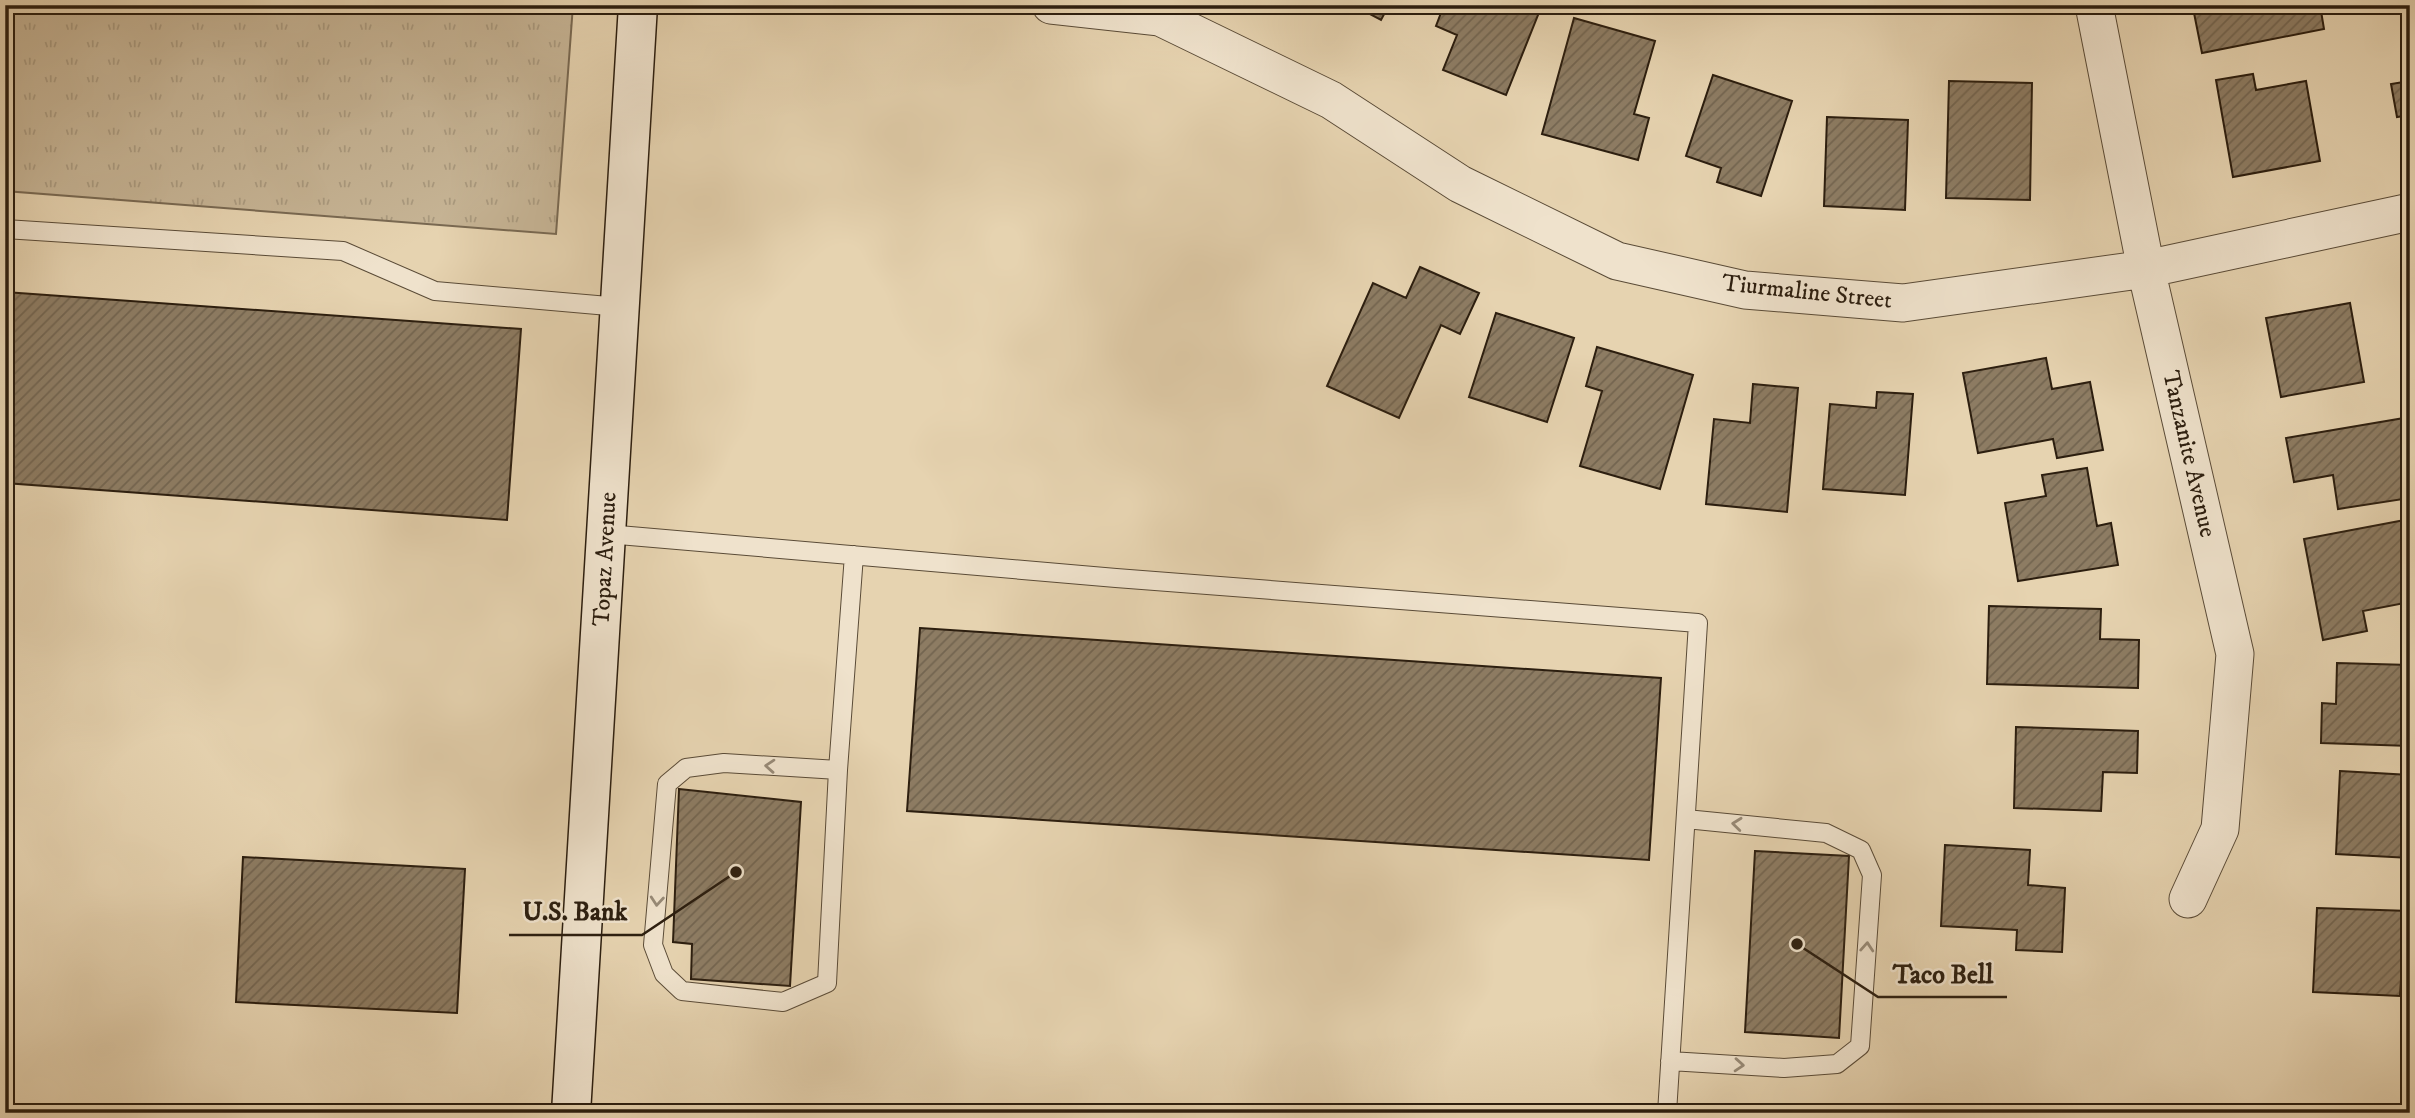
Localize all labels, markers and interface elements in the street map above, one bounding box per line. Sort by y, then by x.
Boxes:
street label: Tiurmaline Street [1721,268,1894,316]
street label: Tanzanite Avenue [2155,368,2223,540]
street label: Topaz Avenue [587,491,623,627]
one-way arrow [764,758,775,773]
one-way arrow [1731,817,1742,832]
callout: U.S. Bank [509,888,642,935]
text: U.S. Bank [523,896,629,929]
one-way arrow [650,896,665,907]
one-way arrow [1859,941,1874,952]
callout: Taco Bell [1878,950,2007,997]
text: Taco Bell [1892,959,1995,992]
one-way arrow [1733,1058,1744,1073]

